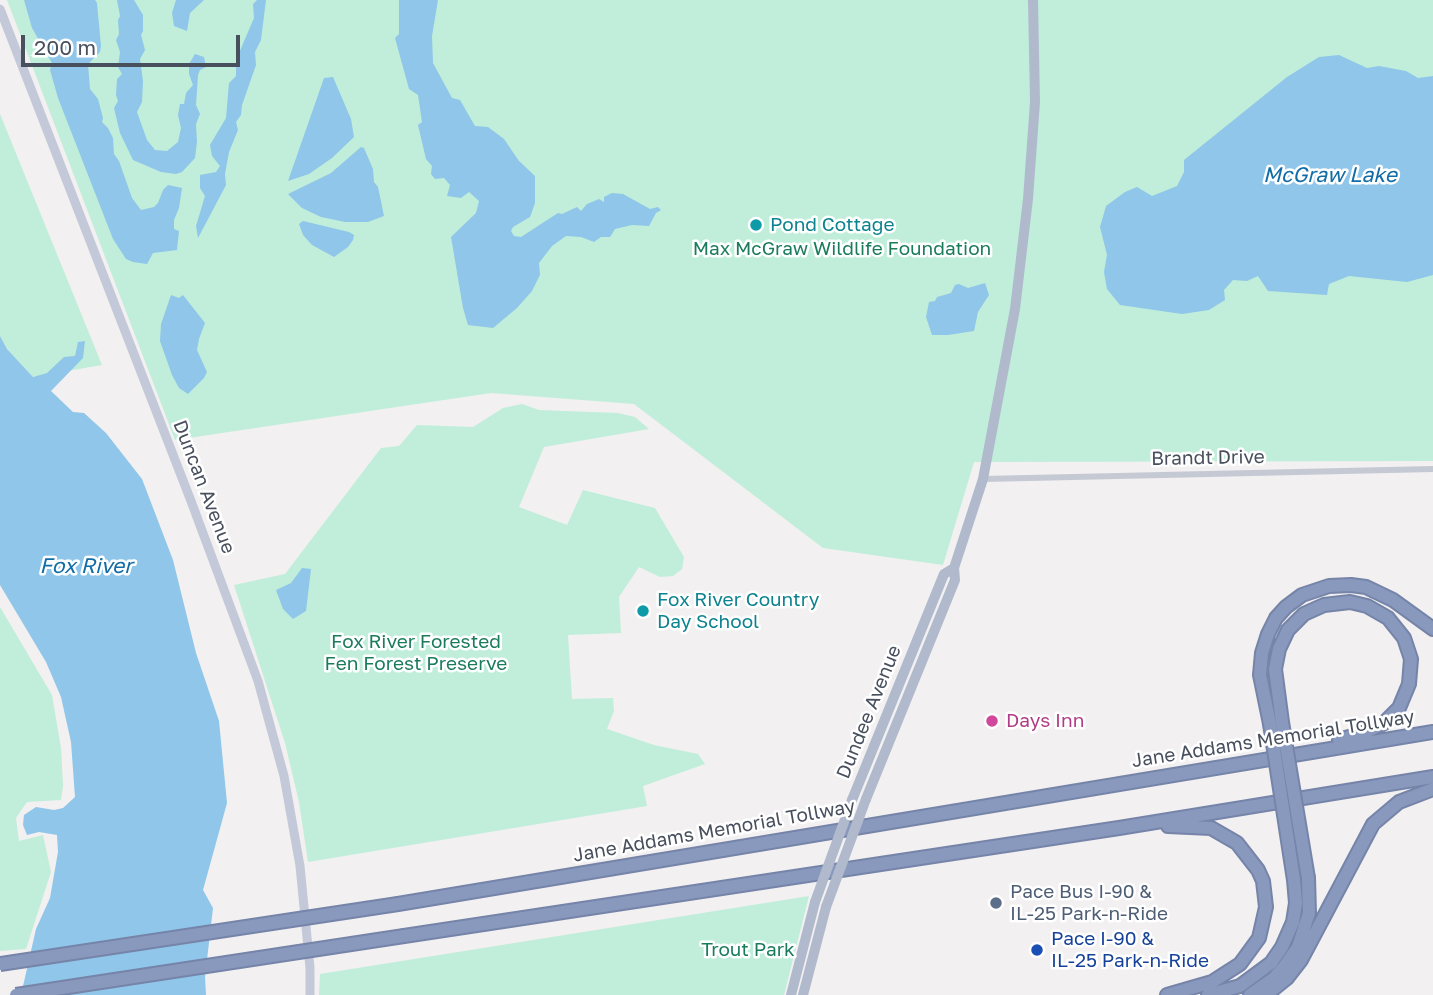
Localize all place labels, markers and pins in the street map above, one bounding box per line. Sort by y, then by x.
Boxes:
place label: Pond Cottage [770,214,895,236]
marker: Pond Cottage [748,217,764,233]
place label: Fox River Country Day School [657,589,819,633]
marker: Fox River Country Day School [635,603,651,619]
place label: Days Inn [1006,710,1084,732]
marker: Days Inn [984,713,1000,729]
place label: Pace Bus I-90 & IL-25 Park-n-Ride [1010,881,1168,925]
marker: Pace Bus I-90 & IL-25 Park-n-Ride [988,895,1004,911]
place label: Pace I-90 & IL-25 Park-n-Ride [1051,928,1209,972]
marker: Pace I-90 & IL-25 Park-n-Ride [1029,942,1045,958]

